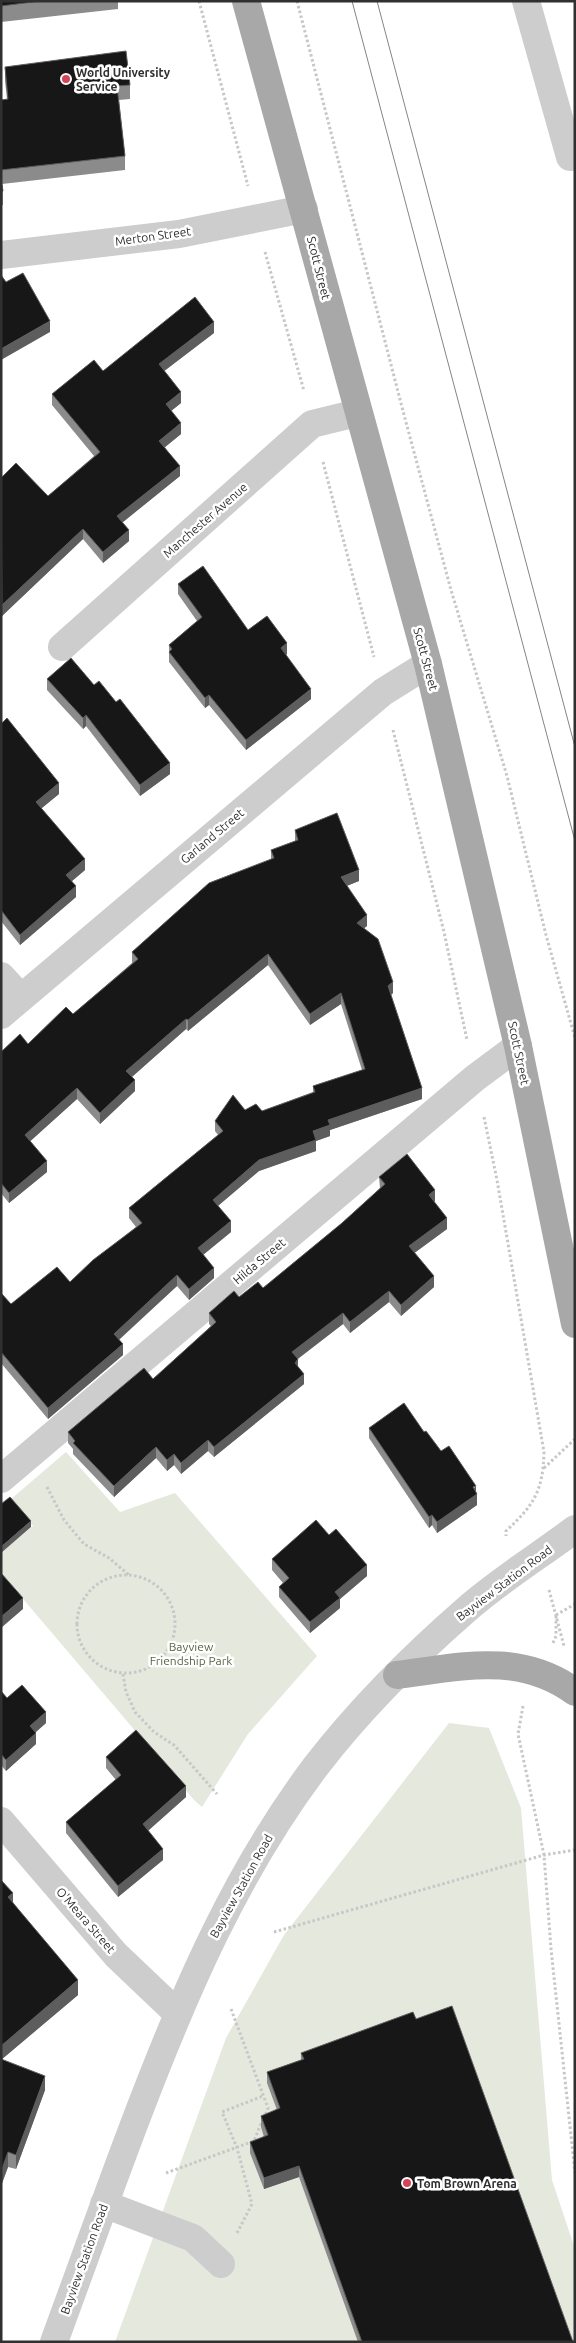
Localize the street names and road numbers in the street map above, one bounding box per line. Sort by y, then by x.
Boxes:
street label: Merton Street [114,224,192,248]
street label: Scott Street [305,235,333,301]
street label: Manchester Avenue [160,480,250,560]
street label: Scott Street [411,626,441,692]
street label: Garland Street [178,806,246,866]
street label: Scott Street [506,1020,532,1086]
street label: Hilda Street [230,1235,288,1287]
street label: Bayview Station Road [454,1543,554,1623]
street label: Bayview Station Road [207,1832,275,1940]
street label: O'Meara Street [54,1885,118,1956]
street label: Bayview Station Road [58,2202,110,2316]

